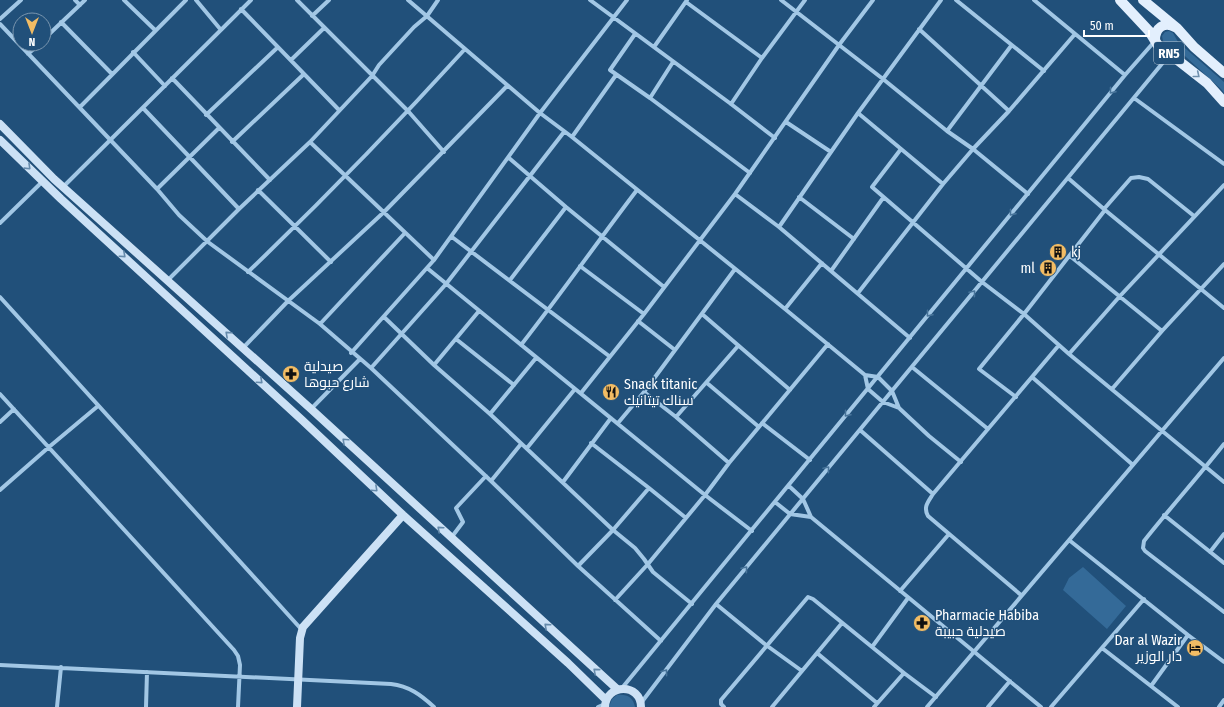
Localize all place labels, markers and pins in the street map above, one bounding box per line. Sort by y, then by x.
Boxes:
building icon: kj [1048,242,1068,262]
place label: kj [1071,244,1081,261]
building icon: ml [1038,258,1058,278]
place label: ml [1021,260,1035,277]
place label: صيدلية شارع حبوها [304,358,370,391]
pharmacy icon: صيدلية شارع حبوها [281,364,301,384]
place label: Snack titanic سناك تيتانيك [624,376,697,409]
restaurant icon: Snack titanic سناك تيتانيك [601,382,621,402]
place label: Pharmacie Habiba صيدلية حبيبة [935,607,1039,640]
pharmacy icon: Pharmacie Habiba صيدلية حبيبة [912,613,932,633]
place label: Dar al Wazir دار الوزير [1114,632,1182,665]
hotel icon: Dar al Wazir دار الوزير [1185,638,1205,658]

